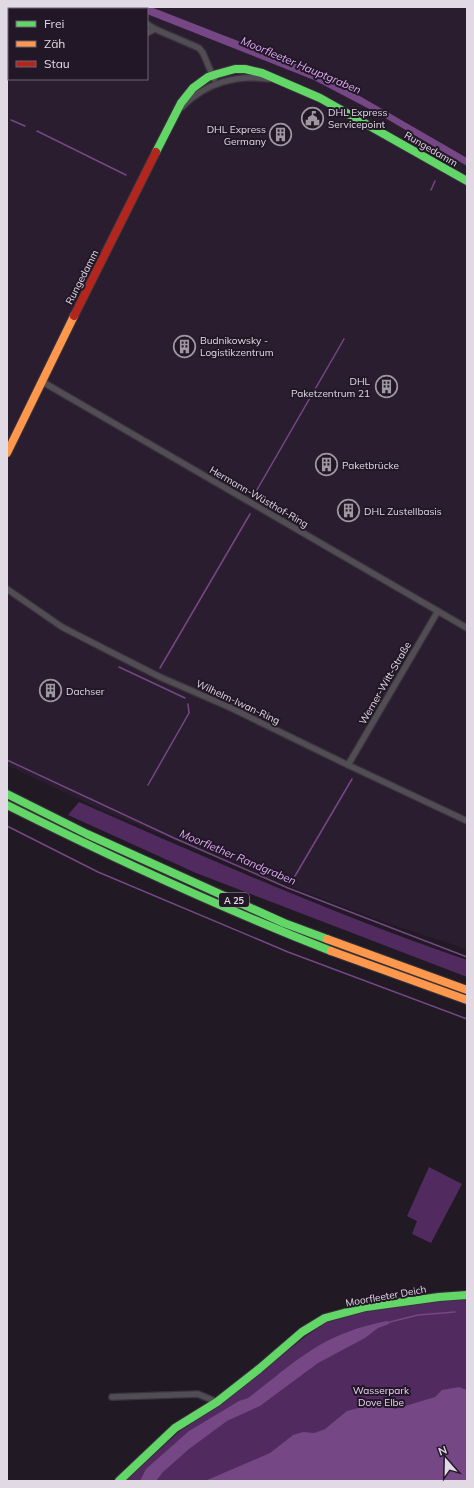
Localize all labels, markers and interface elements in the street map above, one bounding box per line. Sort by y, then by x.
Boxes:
legend [8,8,148,80]
text: Frei [44,16,64,31]
water label: Moorfleeter Hauptgraben [239,33,363,97]
text: Zäh [44,36,65,51]
text: Stau [44,56,70,71]
public building icon: DHL Express Servicepoint [300,105,326,131]
place label: DHL Express Servicepoint [328,106,387,131]
building icon: DHL Express Germany [268,122,294,148]
place label: DHL Express Germany [207,123,267,148]
street label: Rungedamm [402,128,460,170]
street label: Rungedamm [63,247,101,307]
building icon: Budnikowsky - Logistikzentrum [172,333,198,359]
place label: Budnikowsky - Logistikzentrum [200,334,274,359]
building icon: DHL Paketzentrum 21 [373,374,399,400]
place label: DHL Paketzentrum 21 [291,375,371,400]
building icon: Paketbrücke [314,452,340,478]
place label: Paketbrücke [342,459,399,472]
street label: Hermann-Wüsthof-Ring [207,463,311,531]
building icon: DHL Zustellbasis [336,498,362,524]
place label: DHL Zustellbasis [364,505,442,518]
street label: Werner-Witt-Straße [356,639,414,727]
street label: Wilhelm-Iwan-Ring [194,677,282,727]
building icon: Dachser [38,678,64,704]
place label: Dachser [66,685,105,698]
water label: Moorflether Randgraben [178,826,298,888]
road number: A 25 [219,893,249,907]
street label: Moorfleeter Deich [345,1282,428,1310]
park label: Wasserpark Dove Elbe [353,1384,410,1409]
north arrow [426,1440,466,1480]
text: N [436,1443,449,1459]

